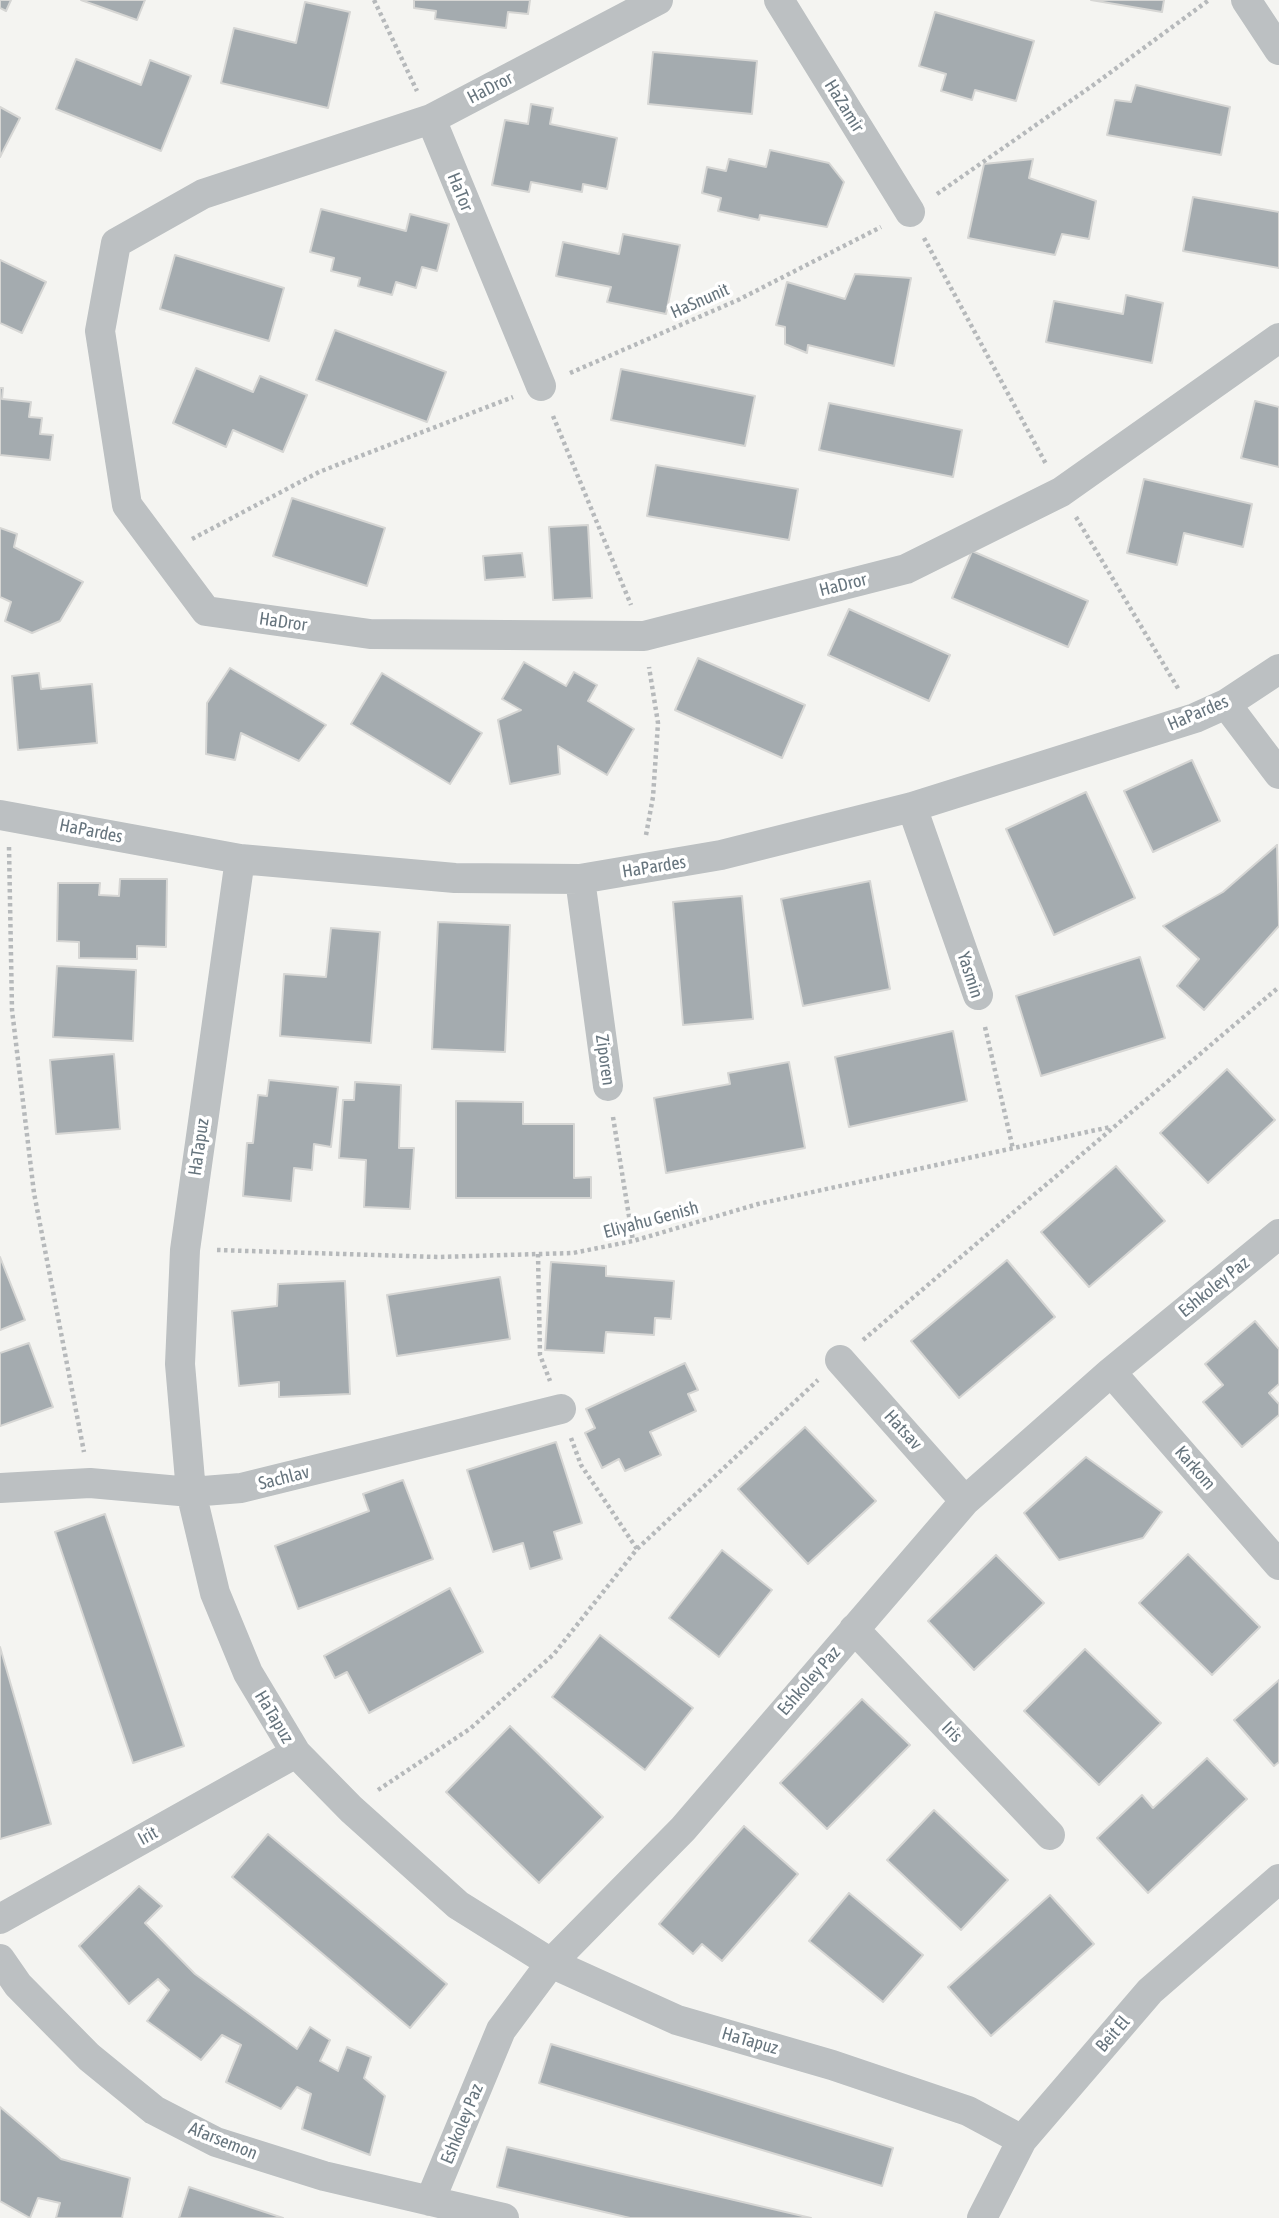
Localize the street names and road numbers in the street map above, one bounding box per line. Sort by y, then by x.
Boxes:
street label: HaDror [464,67,516,109]
street label: HaZamir [820,76,868,136]
street label: HaTor [443,170,477,214]
street label: HaSnunit [667,279,733,323]
street label: HaDror [817,569,869,601]
street label: HaDror [258,608,308,636]
street label: HaPardes [1164,691,1232,735]
street label: HaPardes [58,814,124,848]
street label: HaPardes [621,851,687,883]
street label: Yasmin [952,949,988,1001]
street label: Ziporen [591,1033,619,1087]
street label: HaTapuz [184,1117,214,1177]
street label: Eliyahu Genish [601,1197,701,1243]
street label: Eshkoley Paz [1174,1252,1254,1322]
street label: Hatsav [880,1406,926,1454]
street label: Karkom [1170,1442,1220,1494]
street label: Sachlav [256,1461,312,1495]
street label: Eshkoley Paz [773,1642,845,1720]
street label: HaTapuz [250,1687,298,1747]
street label: Iris [937,1717,967,1747]
street label: Irit [134,1822,162,1850]
street label: Beit El [1091,2011,1135,2057]
street label: HaTapuz [719,2023,781,2059]
street label: Eshkoley Paz [436,2081,488,2167]
street label: Afarsemon [186,2117,260,2165]

